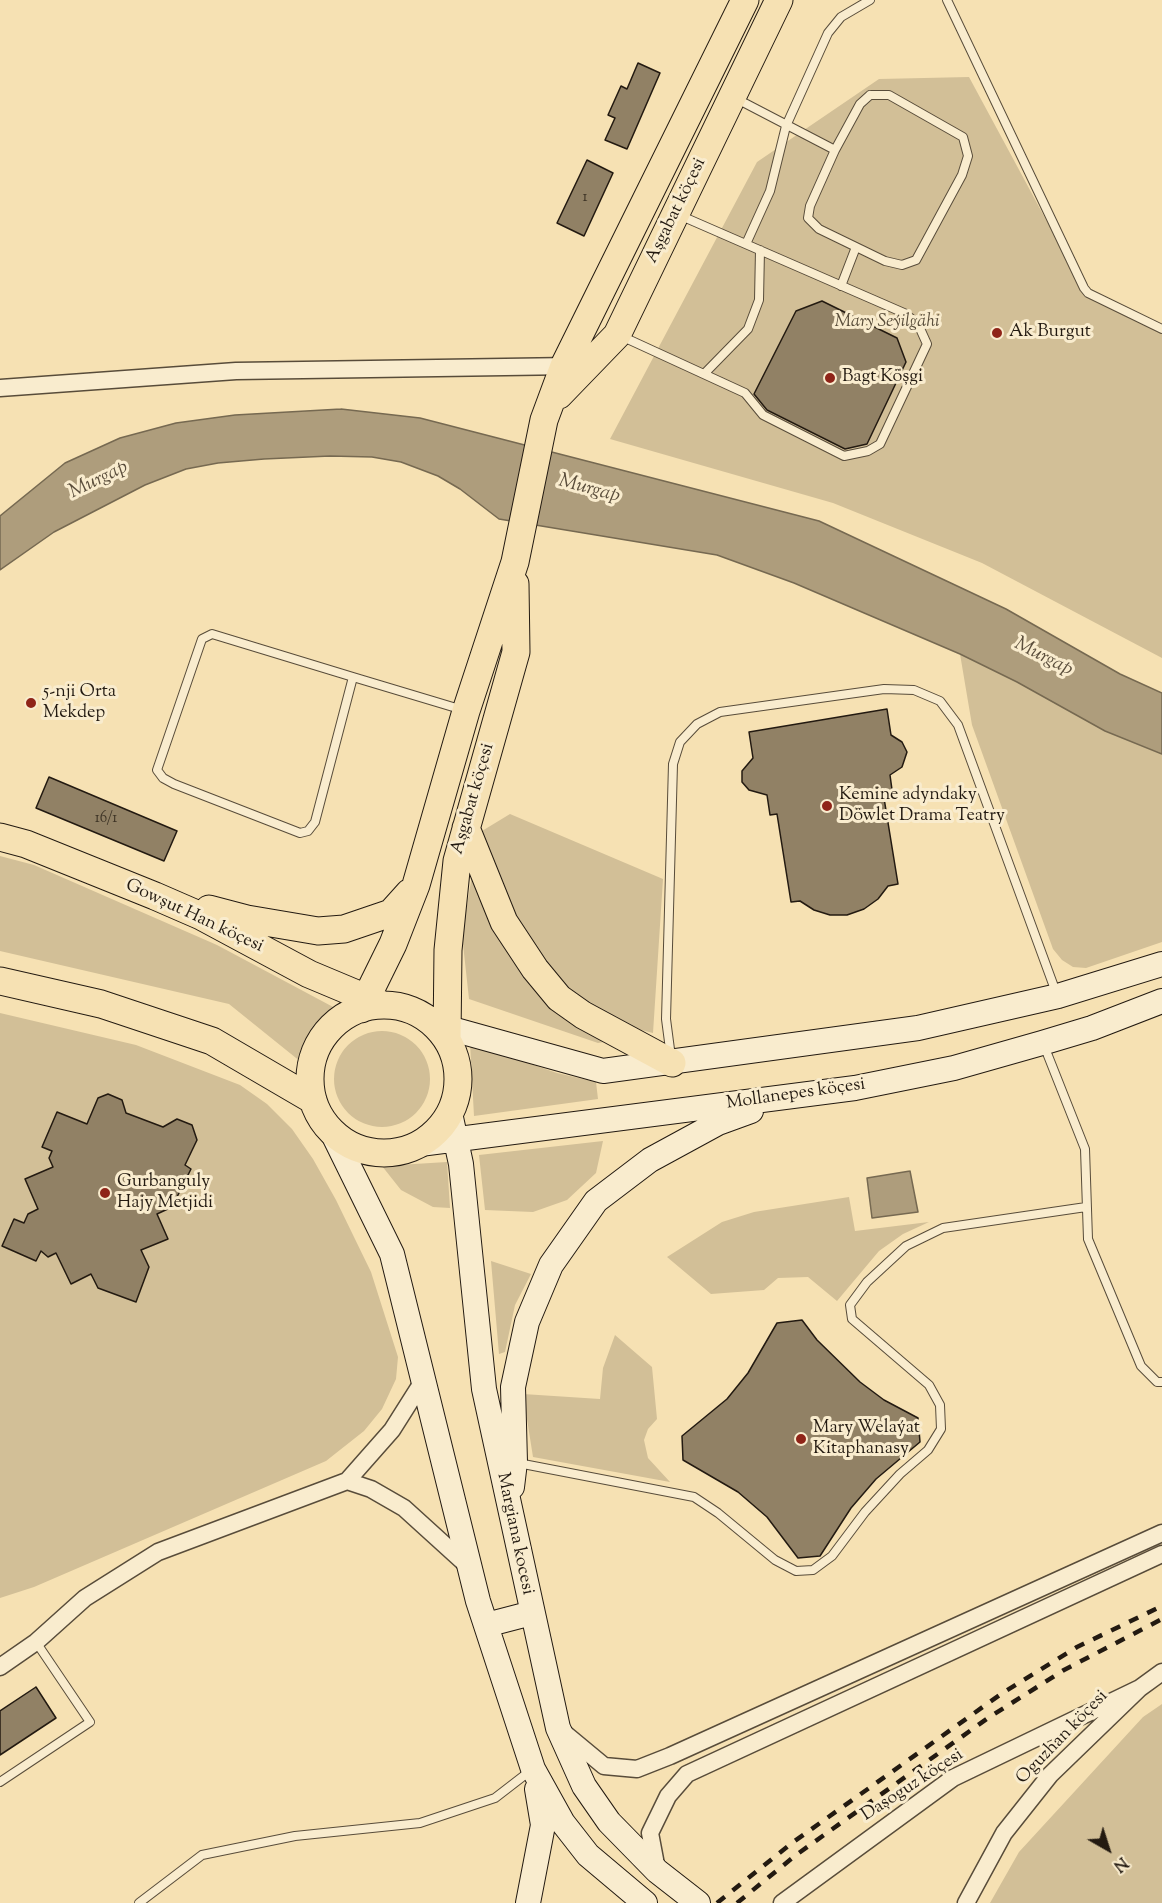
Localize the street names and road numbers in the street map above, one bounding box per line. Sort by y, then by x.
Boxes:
street label: Aşgabat köçesi [642,155,712,267]
street label: Aşgabat köçesi [448,741,500,857]
street label: Gowşut Han köçesi [121,876,267,958]
street label: Mollanepes köçesi [725,1075,867,1115]
street label: Margiana kocesi [491,1471,537,1597]
street label: Oguzhan köçesi [1013,1686,1113,1790]
street label: Daşoguz köçesi [858,1745,968,1827]

